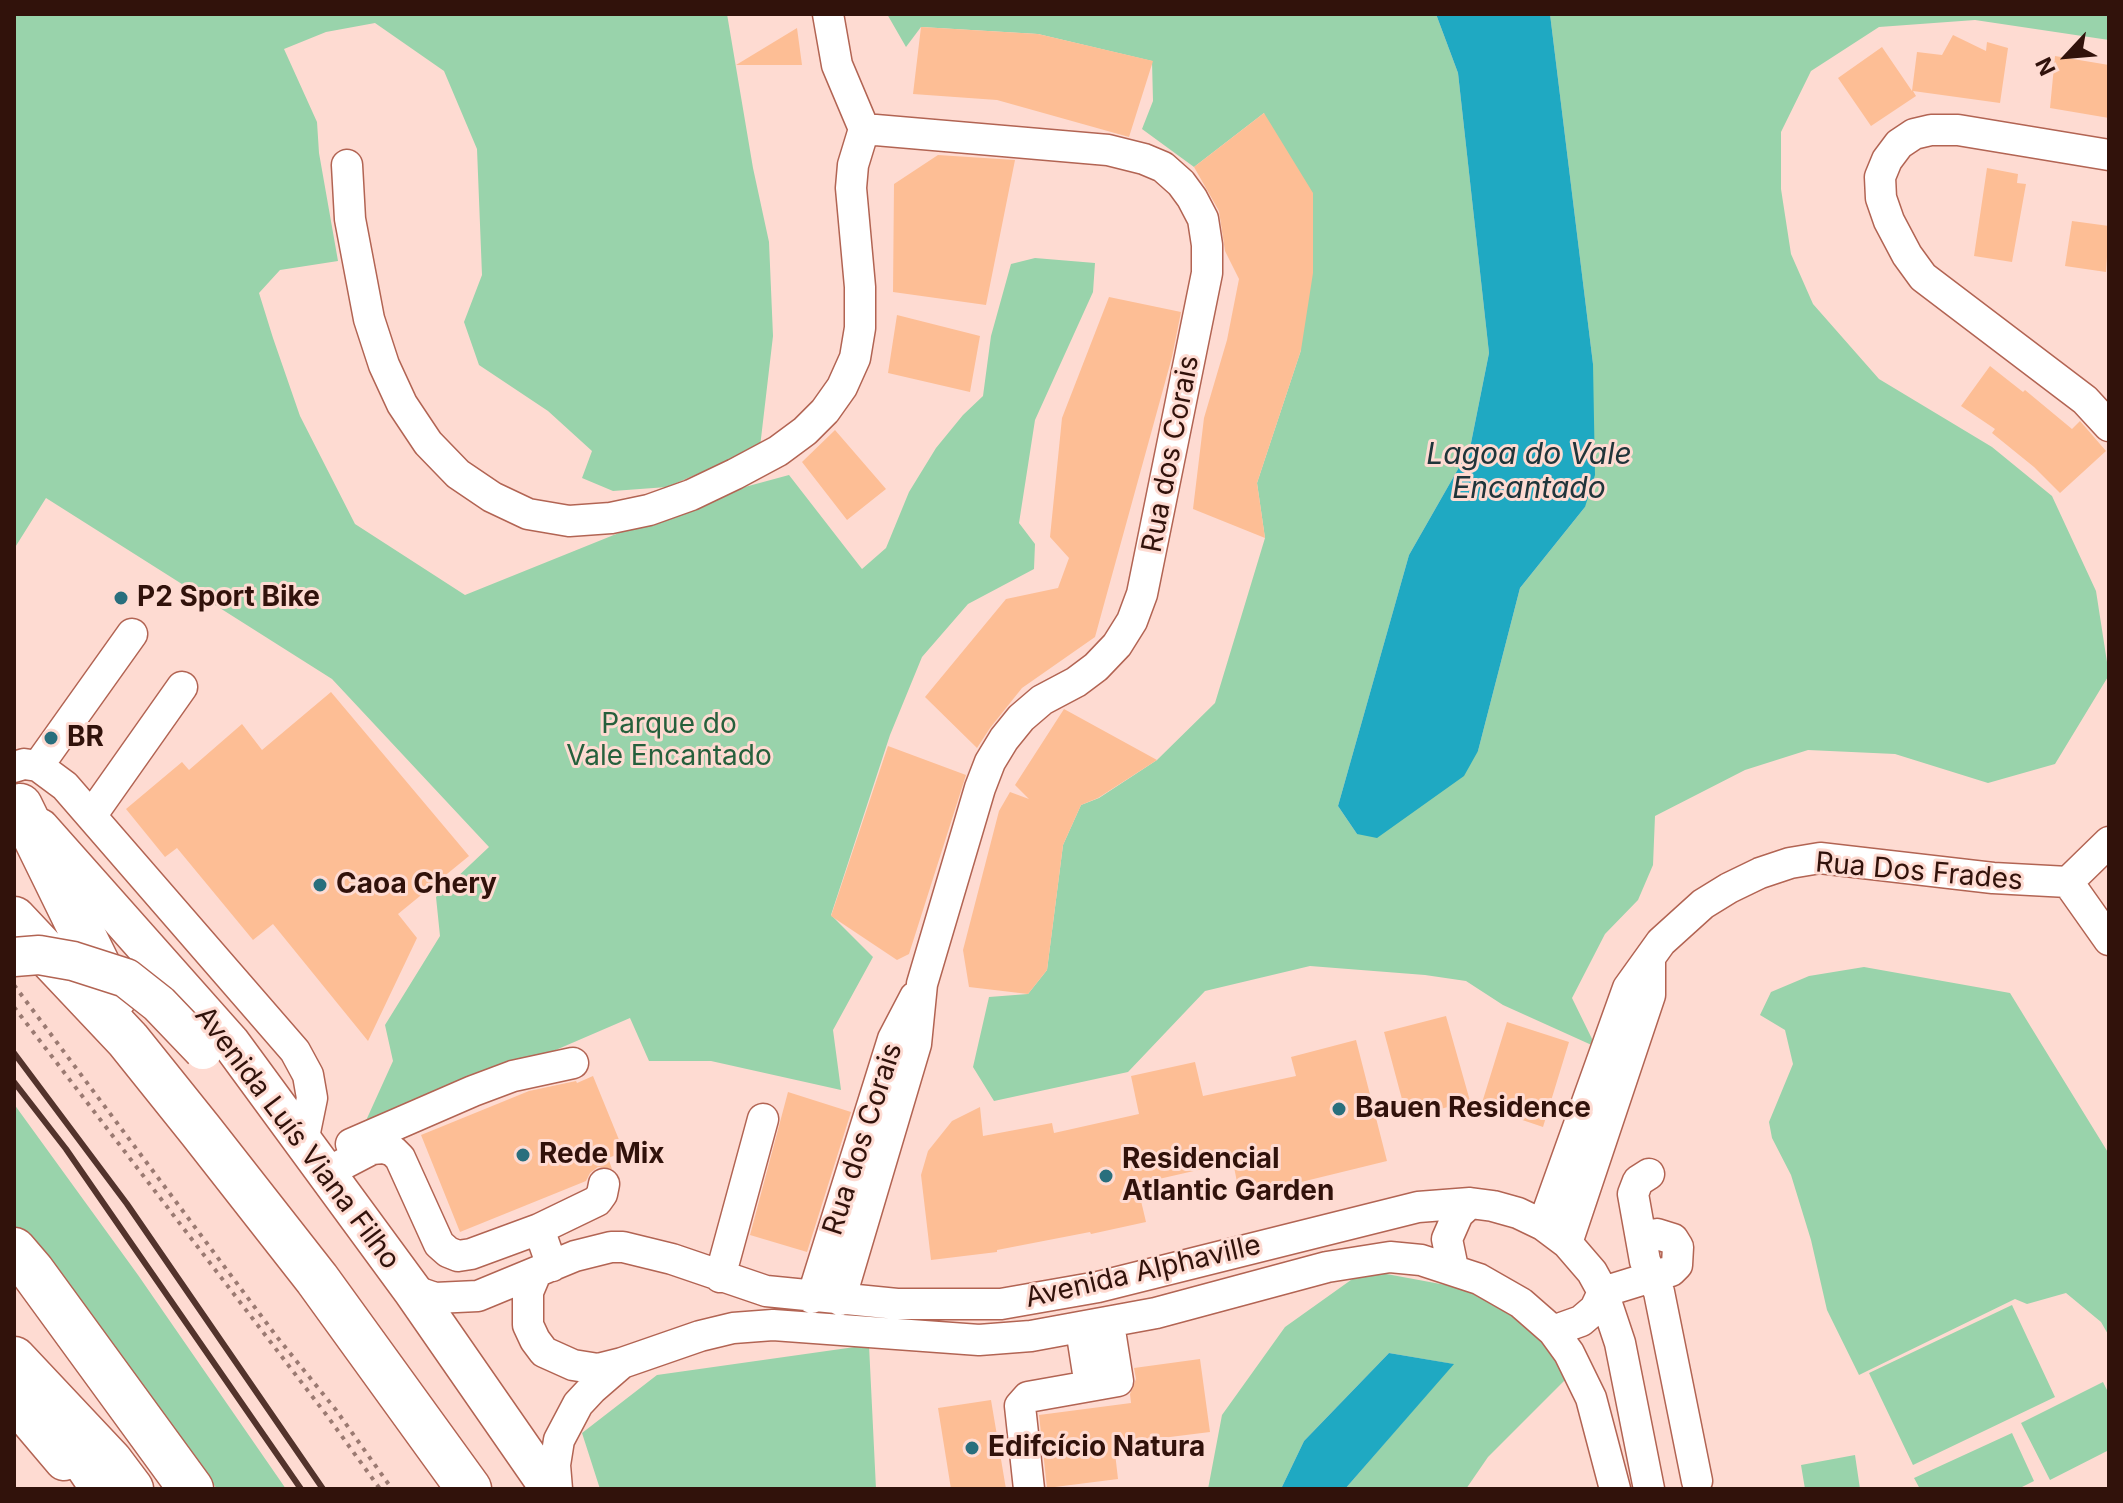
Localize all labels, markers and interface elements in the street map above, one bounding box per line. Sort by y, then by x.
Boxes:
north arrow [2027,16,2107,96]
text: N [2030,53,2061,80]
street label: Rua dos Corais [1135,353,1207,555]
water label: Lagoa do Vale Encantado [1426,437,1632,508]
place label: P2 Sport Bike [137,581,320,615]
marker: P2 Sport Bike [112,589,130,607]
park label: Parque do Vale Encantado [566,708,772,774]
place label: BR [67,721,104,755]
marker: BR [42,729,60,747]
street label: Rua Dos Frades [1814,846,2024,898]
place label: Caoa Chery [336,868,497,902]
marker: Caoa Chery [311,876,329,894]
street label: Avenida Luís Viana Filho [187,1000,407,1276]
street label: Rua dos Corais [816,1039,910,1239]
place label: Bauen Residence [1355,1092,1591,1126]
marker: Bauen Residence [1330,1100,1348,1118]
place label: Rede Mix [539,1138,665,1172]
place label: Residencial Atlantic Garden [1122,1143,1334,1209]
marker: Rede Mix [514,1146,532,1164]
marker: Residencial Atlantic Garden [1097,1167,1115,1185]
street label: Avenida Alphaville [1022,1229,1264,1315]
place label: Edifcício Natura [988,1431,1205,1465]
marker: Edifcício Natura [963,1439,981,1457]

